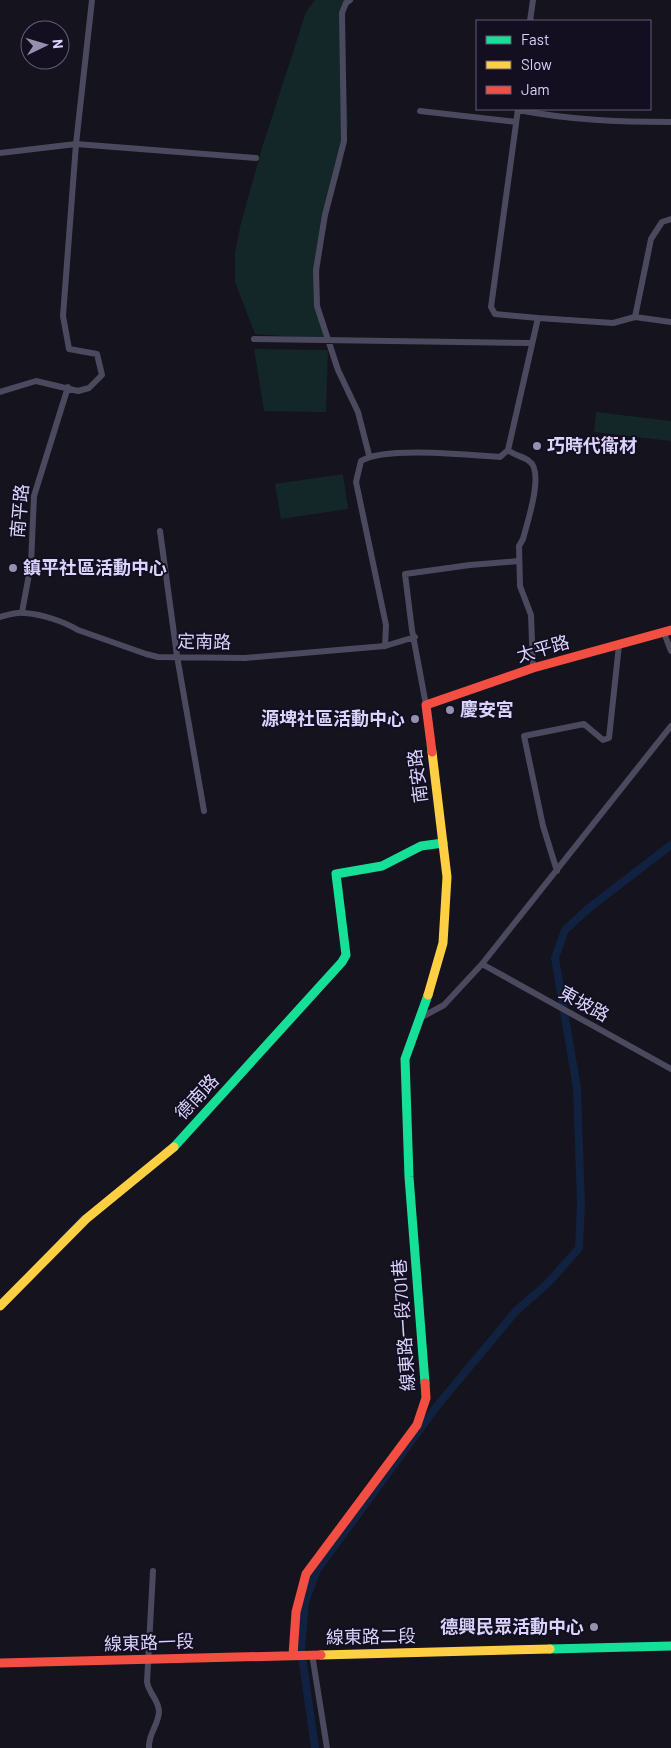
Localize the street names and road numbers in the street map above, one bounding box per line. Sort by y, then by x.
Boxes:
street label: 南平路 [6,483,32,539]
street label: 定南路 [177,630,231,652]
street label: 太平路 [514,630,572,666]
street label: 南安路 [403,748,431,804]
street label: 東坡路 [556,980,613,1026]
street label: 德南路 [170,1069,223,1124]
street label: 線東路一段701巷 [387,1258,419,1392]
street label: 線東路二段 [326,1624,416,1648]
street label: 線東路一段 [104,1629,194,1655]

